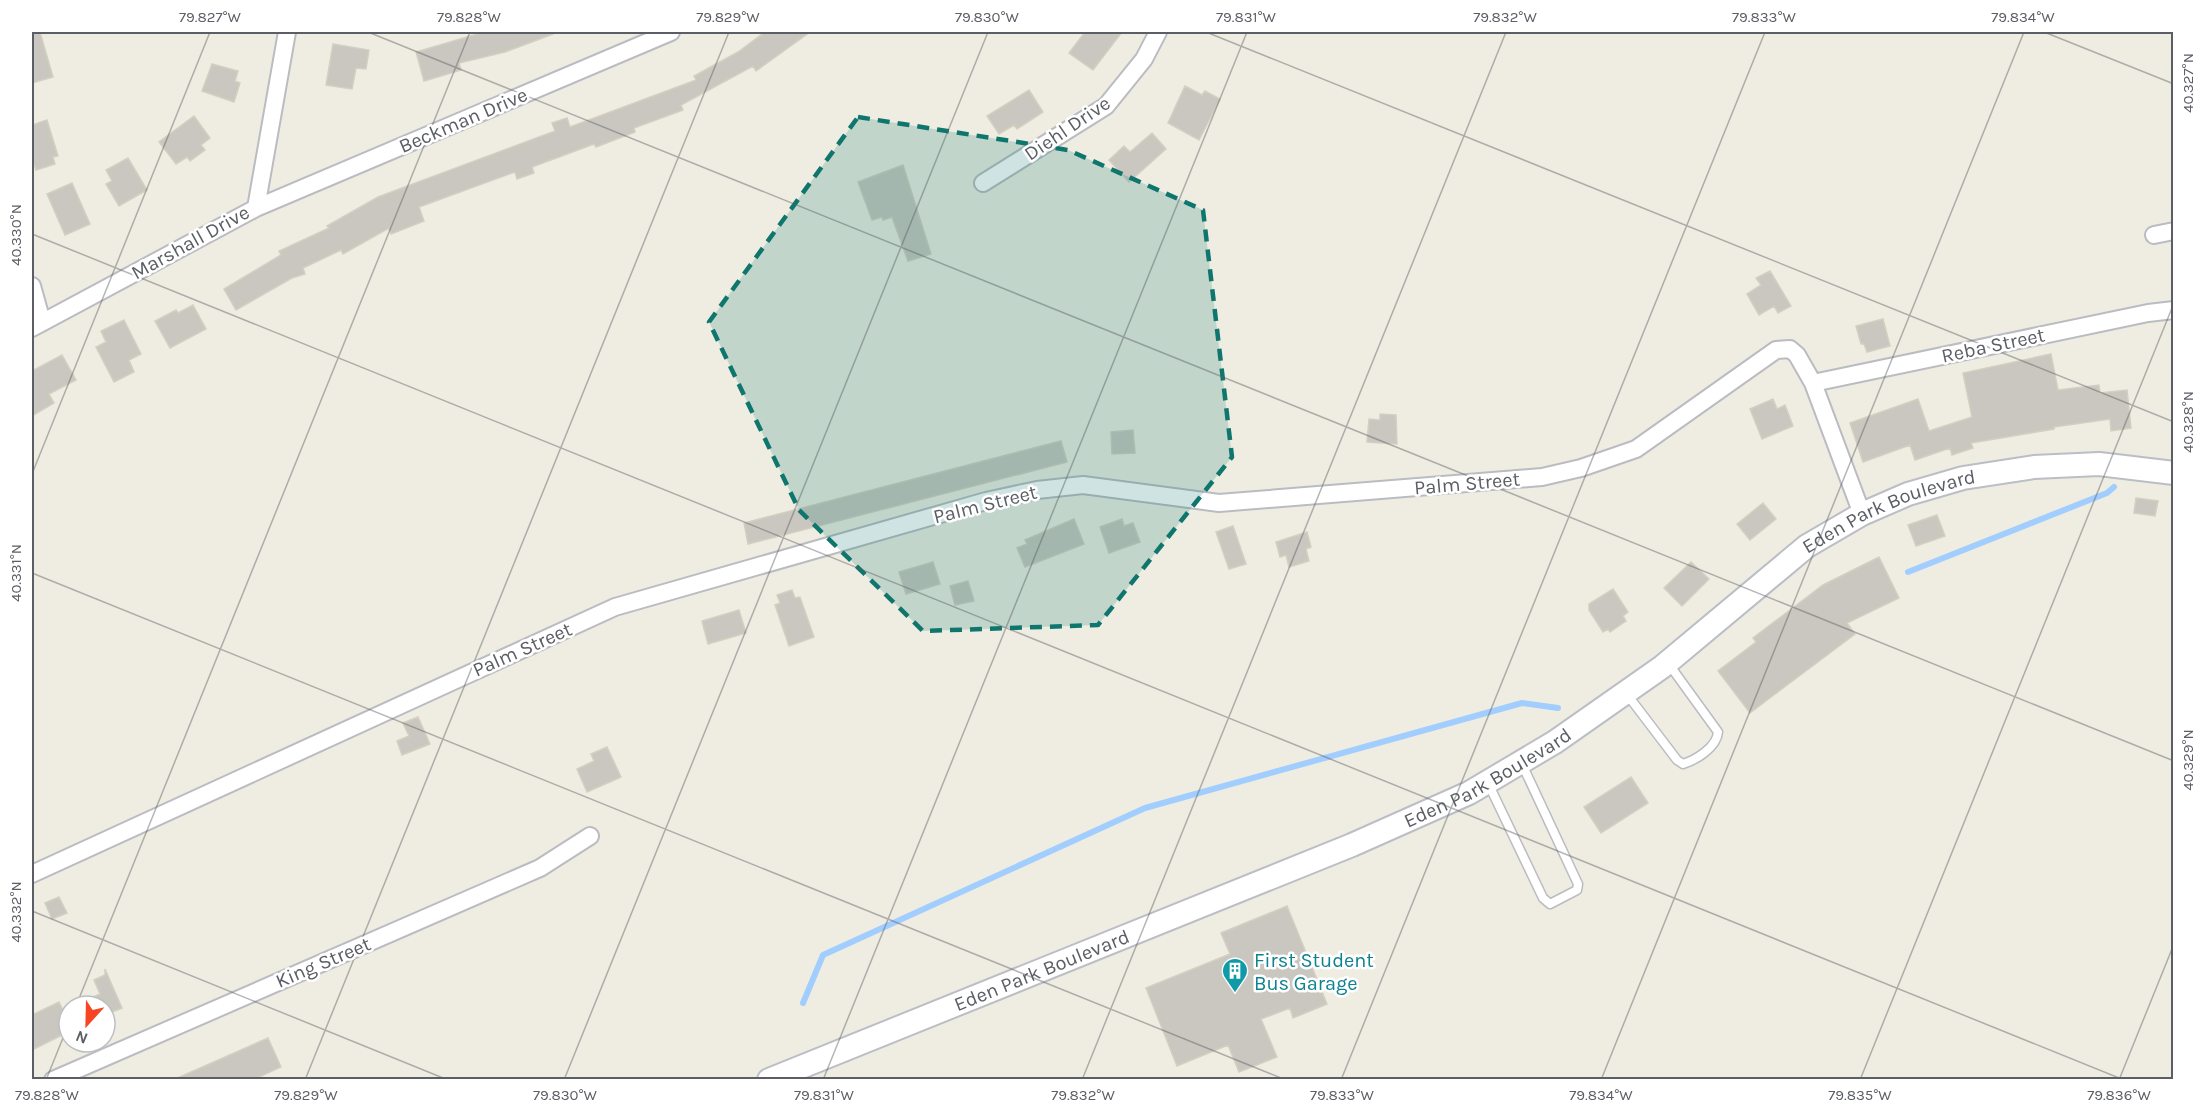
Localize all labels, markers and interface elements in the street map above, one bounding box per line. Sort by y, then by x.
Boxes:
text: 79.827°W [179,8,242,26]
text: 79.828°W [437,8,502,26]
text: 79.829°W [696,8,760,26]
text: 79.830°W [955,8,1020,26]
text: 79.831°W [1216,8,1277,26]
text: 79.832°W [1473,8,1537,26]
text: 79.833°W [1732,8,1797,26]
text: 79.834°W [1991,8,2055,26]
text: 40.327°N [2179,53,2197,113]
street label: Beckman Drive [395,83,531,158]
street label: Diehl Drive [1020,91,1115,166]
street label: Marshall Drive [127,201,253,284]
text: 40.330°N [7,204,25,266]
street label: Reba Street [1939,323,2047,368]
text: 40.328°N [2179,391,2197,453]
street label: Eden Park Boulevard [1798,465,1977,558]
street label: Palm Street [1413,467,1521,500]
street label: Palm Street [931,480,1040,528]
text: 40.331°N [7,544,25,602]
street label: Palm Street [469,617,576,682]
street label: Eden Park Boulevard [1400,723,1576,832]
text: 40.329°N [2179,729,2197,791]
text: 40.332°N [7,881,25,943]
street label: Eden Park Boulevard [951,925,1133,1016]
street label: King Street [272,932,375,993]
place label: First Student Bus Garage [1254,949,1374,995]
building icon: First Student Bus Garage [1220,956,1250,994]
north arrow [57,994,117,1054]
text: N [73,1026,90,1048]
text: 79.828°W [15,1086,80,1104]
text: 79.829°W [274,1086,338,1104]
text: 79.830°W [533,1086,598,1104]
text: 79.831°W [794,1086,855,1104]
text: 79.832°W [1051,1086,1115,1104]
text: 79.833°W [1310,1086,1375,1104]
text: 79.834°W [1569,1086,1633,1104]
text: 79.835°W [1828,1086,1892,1104]
text: 79.836°W [2087,1086,2151,1104]

